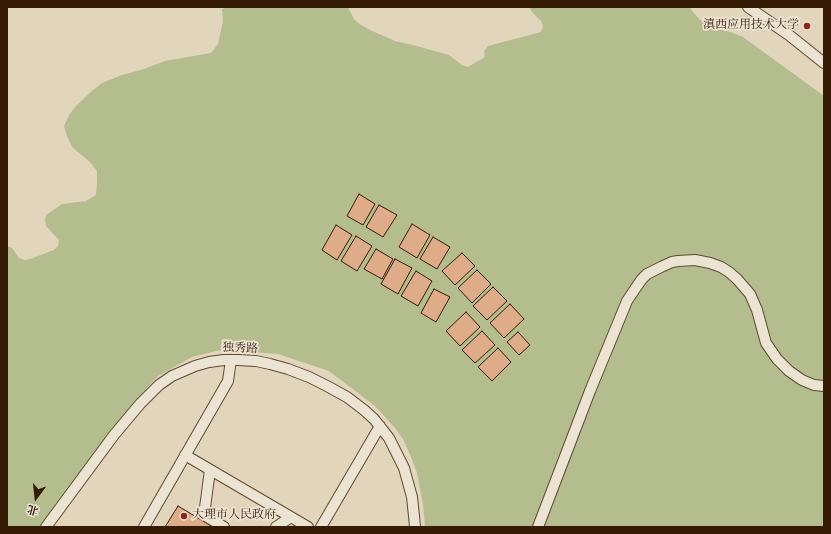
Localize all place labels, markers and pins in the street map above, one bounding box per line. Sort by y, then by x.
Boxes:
place label: 滇西应用技术大学 [703,19,799,33]
marker: 滇西应用技术大学 [802,21,812,31]
place label: 大理市人民政府 [192,509,276,523]
marker: 大理市人民政府 [179,511,189,521]

